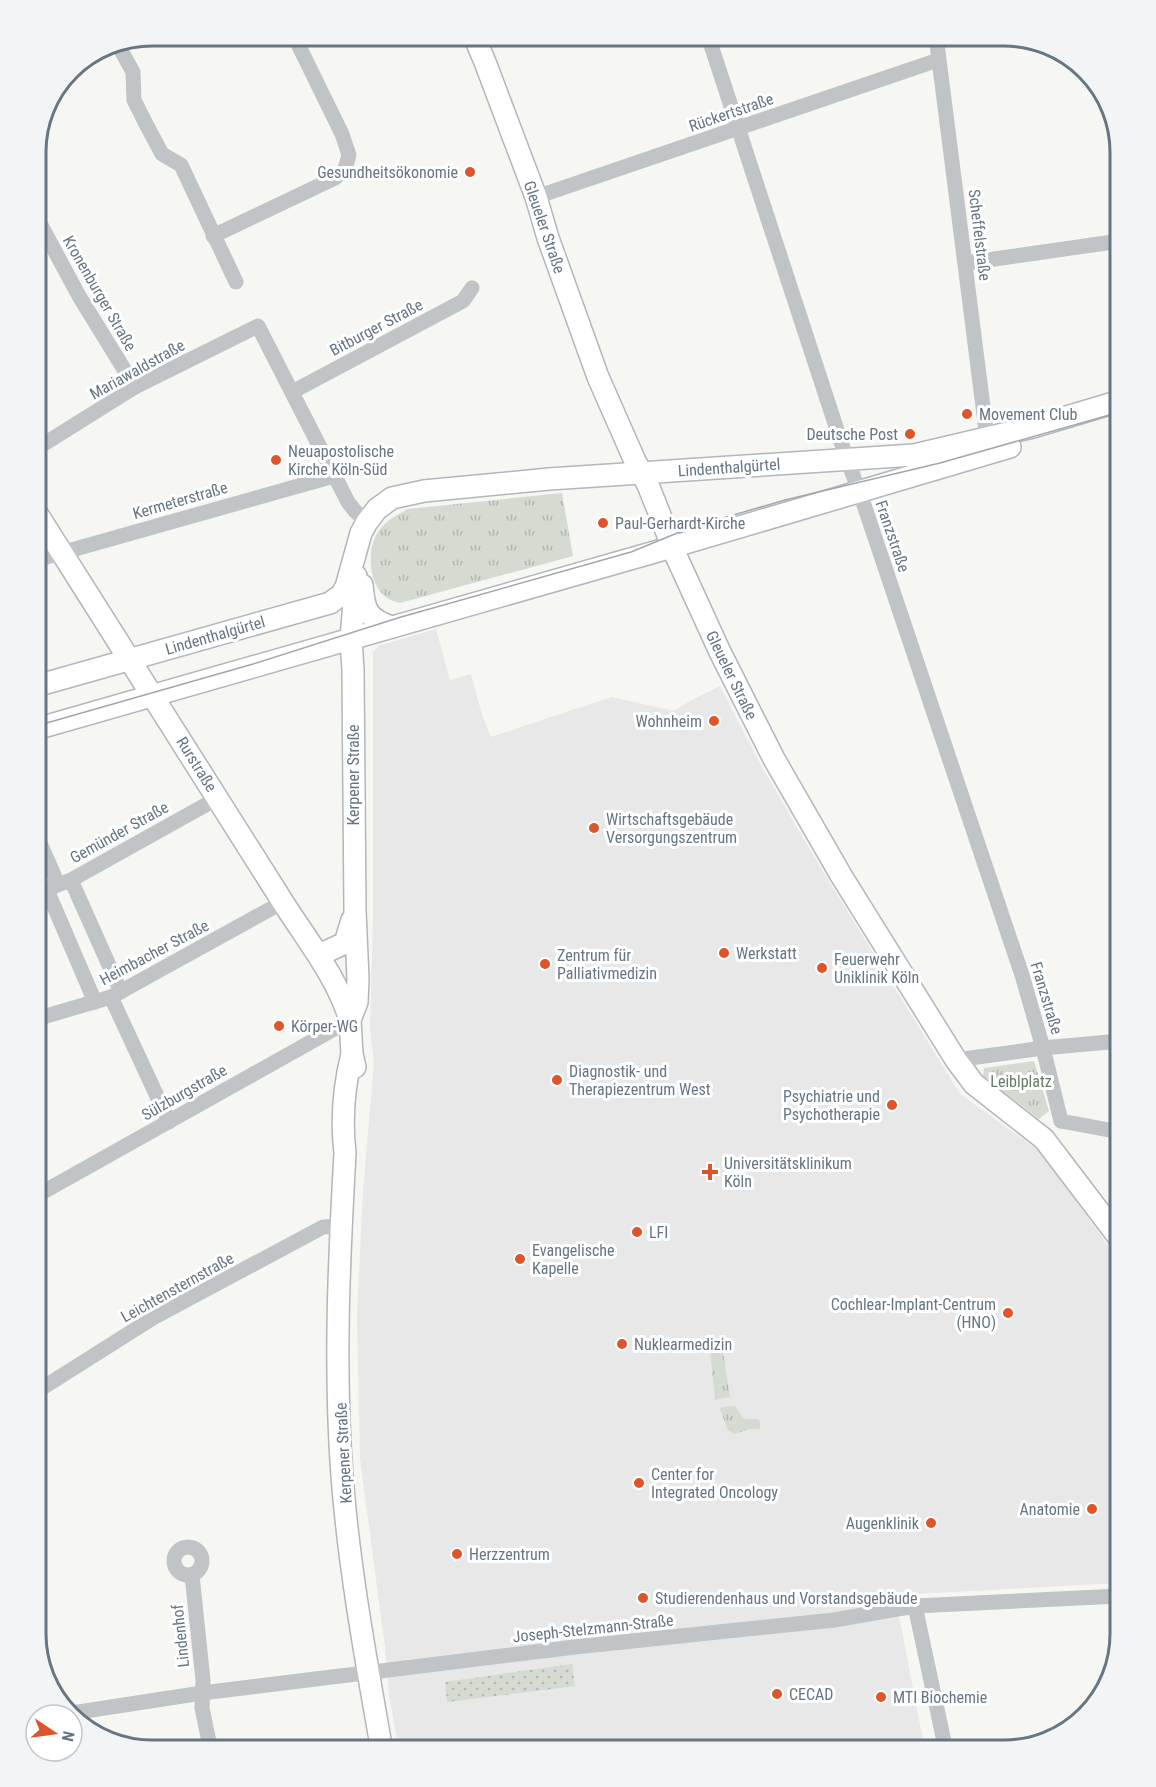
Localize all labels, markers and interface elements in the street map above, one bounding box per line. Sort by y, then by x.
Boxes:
street label: Rückertstraße [686,89,776,136]
place label: Gesundheitsökonomie [317,163,458,182]
marker: Gesundheitsökonomie [463,165,477,179]
street label: Gleueler Straße [520,178,569,276]
street label: Scheffelstraße [964,188,995,282]
street label: Kronenburger Straße [59,232,140,354]
street label: Bitburger Straße [327,295,426,360]
street label: Mariawaldstraße [86,335,188,403]
place label: Movement Club [979,405,1077,424]
marker: Movement Club [960,407,974,421]
place label: Deutsche Post [806,425,898,444]
marker: Deutsche Post [903,427,917,441]
place label: Neuapostolische Kirche Köln-Süd [288,442,394,479]
marker: Neuapostolische Kirche Köln-Süd [269,453,283,467]
street label: Lindenthalgürtel [677,454,781,481]
street label: Kermeterstraße [131,478,230,523]
street label: Franzstraße [871,498,914,575]
place label: Paul-Gerhardt-Kirche [615,514,745,533]
marker: Paul-Gerhardt-Kirche [596,516,610,530]
street label: Lindenthalgürtel [163,612,267,659]
street label: Gleueler Straße [702,628,761,723]
place label: Wohnheim [636,712,702,731]
marker: Wohnheim [707,714,721,728]
street label: Kerpener Straße [344,724,363,826]
street label: Rurstraße [172,733,221,795]
street label: Gemünder Straße [67,798,172,867]
place label: Wirtschaftsgebäude Versorgungszentrum [606,810,737,847]
marker: Wirtschaftsgebäude Versorgungszentrum [587,821,601,835]
street label: Heimbacher Straße [96,916,212,989]
place label: Werkstatt [736,944,797,963]
place label: Zentrum für Palliativmedizin [557,946,657,983]
marker: Werkstatt [717,946,731,960]
place label: Feuerwehr Uniklinik Köln [834,950,919,987]
marker: Zentrum für Palliativmedizin [538,957,552,971]
street label: Franzstraße [1027,960,1067,1037]
marker: Feuerwehr Uniklinik Köln [815,961,829,975]
place label: Körper-WG [291,1017,358,1036]
marker: Körper-WG [272,1019,286,1033]
street label: Sülzburgstraße [138,1060,230,1124]
place label: Diagnostik- und Therapiezentrum West [569,1062,711,1099]
park label: Leiblplatz [990,1072,1052,1091]
marker: Diagnostik- und Therapiezentrum West [550,1073,564,1087]
place label: Psychiatrie und Psychotherapie [783,1087,880,1124]
marker: Psychiatrie und Psychotherapie [885,1098,899,1112]
place label: Universitätsklinikum Köln [724,1154,852,1191]
marker: Universitätsklinikum Köln [701,1163,719,1181]
place label: LFI [649,1223,668,1242]
marker: LFI [630,1225,644,1239]
place label: Evangelische Kapelle [532,1241,615,1278]
street label: Leichtensternstraße [117,1249,237,1326]
marker: Evangelische Kapelle [513,1252,527,1266]
place label: Cochlear-Implant-Centrum (HNO) [831,1295,996,1332]
marker: Cochlear-Implant-Centrum (HNO) [1001,1306,1015,1320]
place label: Nuklearmedizin [634,1335,732,1354]
marker: Nuklearmedizin [615,1337,629,1351]
street label: Kerpener Straße [331,1402,356,1504]
place label: Center for Integrated Oncology [651,1465,778,1502]
marker: Center for Integrated Oncology [632,1476,646,1490]
place label: Anatomie [1020,1500,1080,1519]
marker: Anatomie [1085,1502,1099,1516]
place label: Augenklinik [846,1514,920,1533]
marker: Augenklinik [924,1516,938,1530]
place label: Herzzentrum [469,1545,550,1564]
marker: Herzzentrum [450,1547,464,1561]
place label: Studierendenhaus und Vorstandsgebäude [655,1589,918,1608]
marker: Studierendenhaus und Vorstandsgebäude [636,1591,650,1605]
street label: Lindenhof [168,1604,193,1668]
street label: Joseph-Stelzmann-Straße [512,1611,674,1646]
place label: CECAD [789,1685,833,1704]
marker: CECAD [770,1687,784,1701]
place label: MTI Biochemie [893,1688,987,1707]
marker: MTI Biochemie [874,1690,888,1704]
north arrow [24,1703,84,1763]
text: N [58,1729,78,1743]

